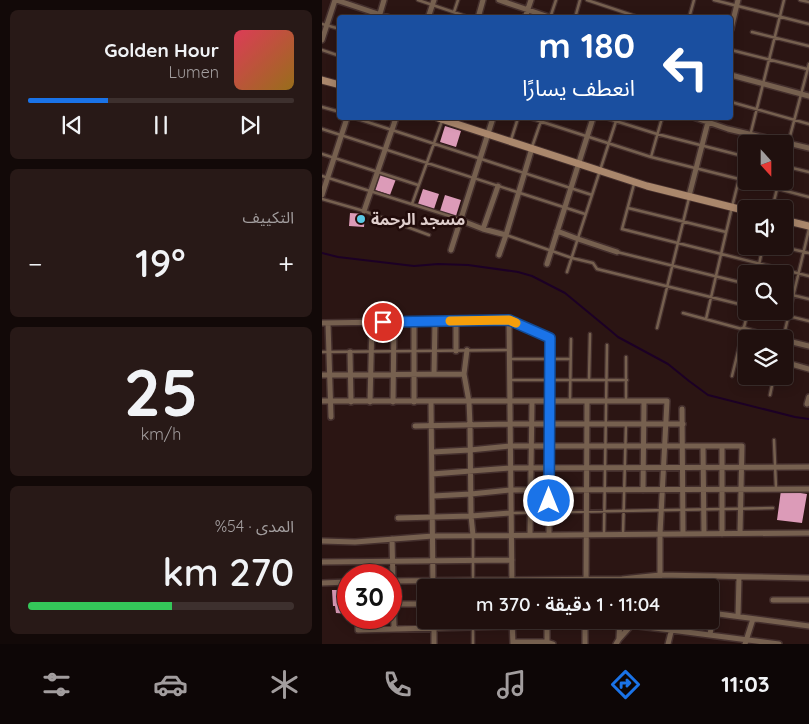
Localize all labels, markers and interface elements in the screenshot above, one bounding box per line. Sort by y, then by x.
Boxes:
text: 180 m [539,23,635,67]
icon: left [653,35,718,100]
text: Golden Hour [104,38,219,62]
text: Lumen [169,62,219,82]
text: انعطف يسارًا [522,74,635,102]
icon: previous [58,111,86,139]
icon: pause [147,111,175,139]
icon: next [236,111,264,139]
north arrow [738,135,793,190]
map controls [738,135,793,385]
button: sound [738,200,793,255]
text: التكييف [242,207,294,227]
place label: مسجد الرحمة [371,209,465,229]
marker: مسجد الرحمة [355,213,367,225]
text: 19° [135,239,185,287]
text: − [28,246,43,281]
text: + [278,246,294,281]
button: search [738,265,793,320]
pin [362,301,404,343]
icon: arrive [369,308,397,336]
button: layers [738,330,793,385]
text: 25 [124,351,198,432]
text: km/h [141,424,181,444]
position arrow [522,474,574,526]
text: المدى · 54% [215,516,294,536]
text: 270 km [163,548,294,596]
speed limit sign: 30 [337,564,402,629]
text: 11:04 · 1 دقيقة · 370 m [476,592,660,616]
icon: filters [39,667,74,702]
icon: car [153,667,188,702]
icon: climate [267,667,302,702]
icon: phone [380,667,415,702]
icon: music [494,667,529,702]
icon: directions [608,667,643,702]
text: 11:03 [721,670,770,698]

